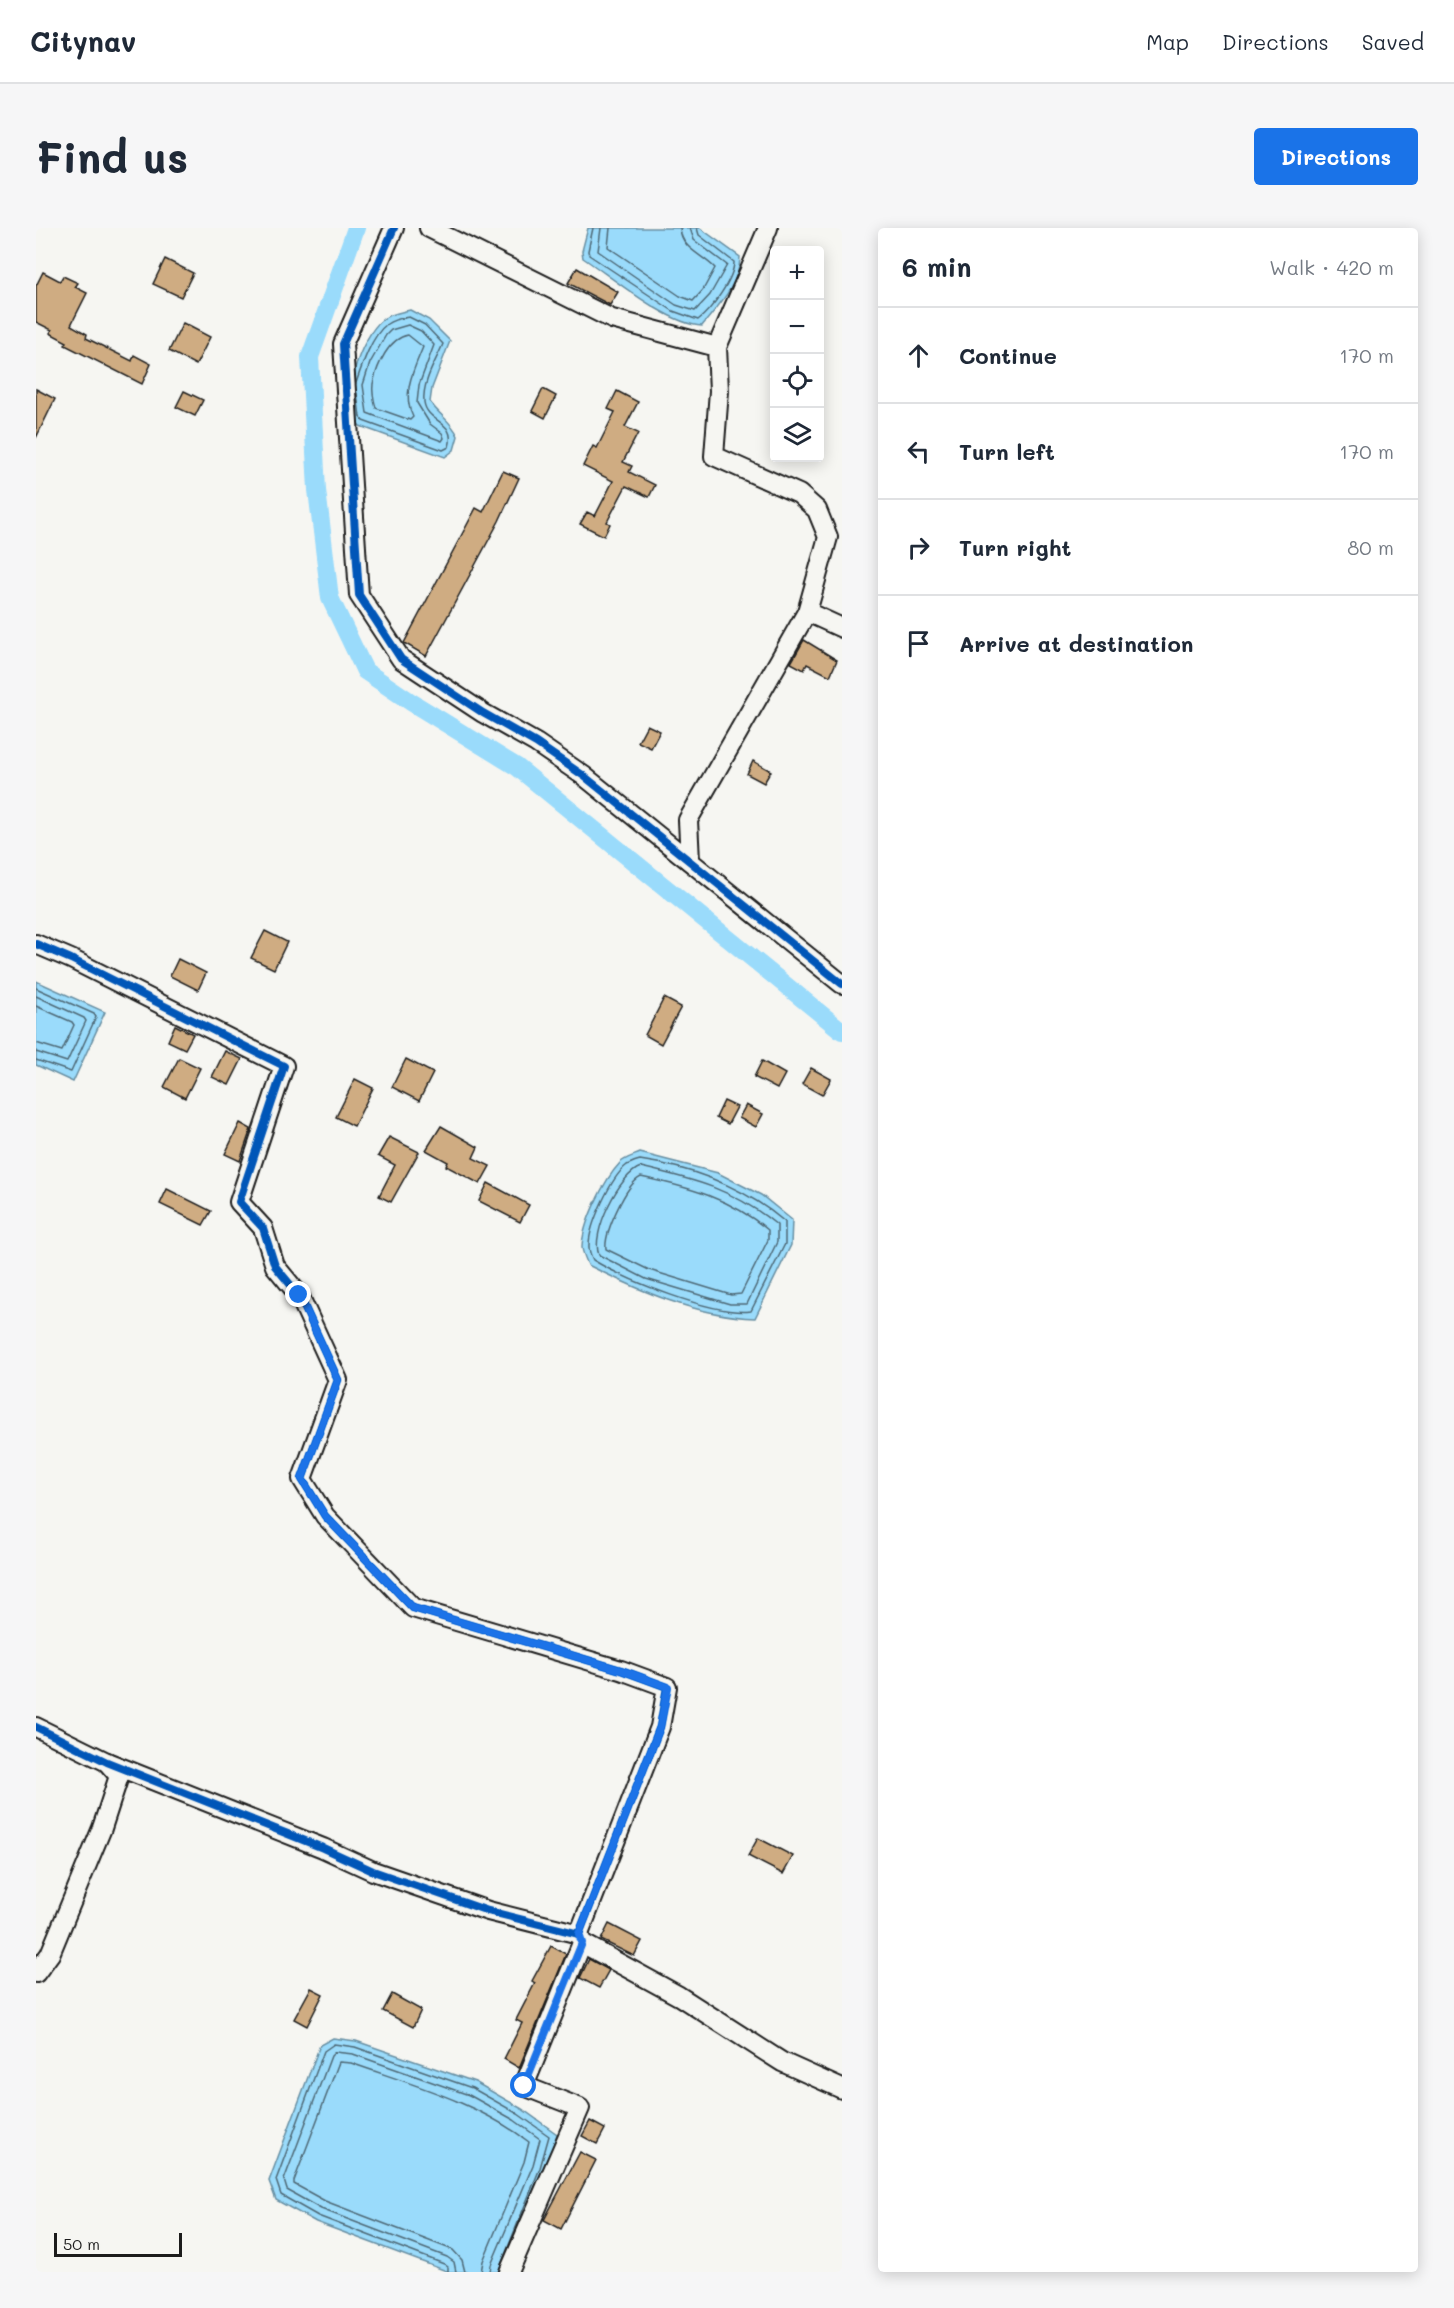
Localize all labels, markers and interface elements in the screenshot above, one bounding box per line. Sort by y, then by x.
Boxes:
text: Citynav [30,23,136,59]
text: Map [1146,28,1189,55]
text: Directions [1222,28,1329,55]
text: Saved [1362,28,1424,55]
button: Directions [1254,128,1418,185]
text: Find us [36,129,188,184]
map controls [770,246,824,462]
button: + [770,246,824,300]
text: 6 min [902,250,971,284]
text: Walk · 420 m [1269,254,1394,280]
button: − [770,300,824,354]
icon: ahead [902,339,935,372]
text: Continue [959,341,1057,370]
text: 170 m [1339,342,1394,368]
button: locate [770,354,824,408]
button: layers [770,408,824,462]
icon: left [902,435,935,468]
text: Turn left [959,437,1055,466]
text: 170 m [1339,438,1394,464]
icon: right [902,531,935,564]
text: Turn right [959,533,1071,562]
text: 80 m [1347,534,1394,560]
icon: arrive [902,627,935,660]
text: Arrive at destination [959,629,1194,658]
route end [285,1281,311,1307]
route start [510,2072,536,2098]
scale bar [54,2230,182,2258]
text: 50 m [63,2233,100,2254]

